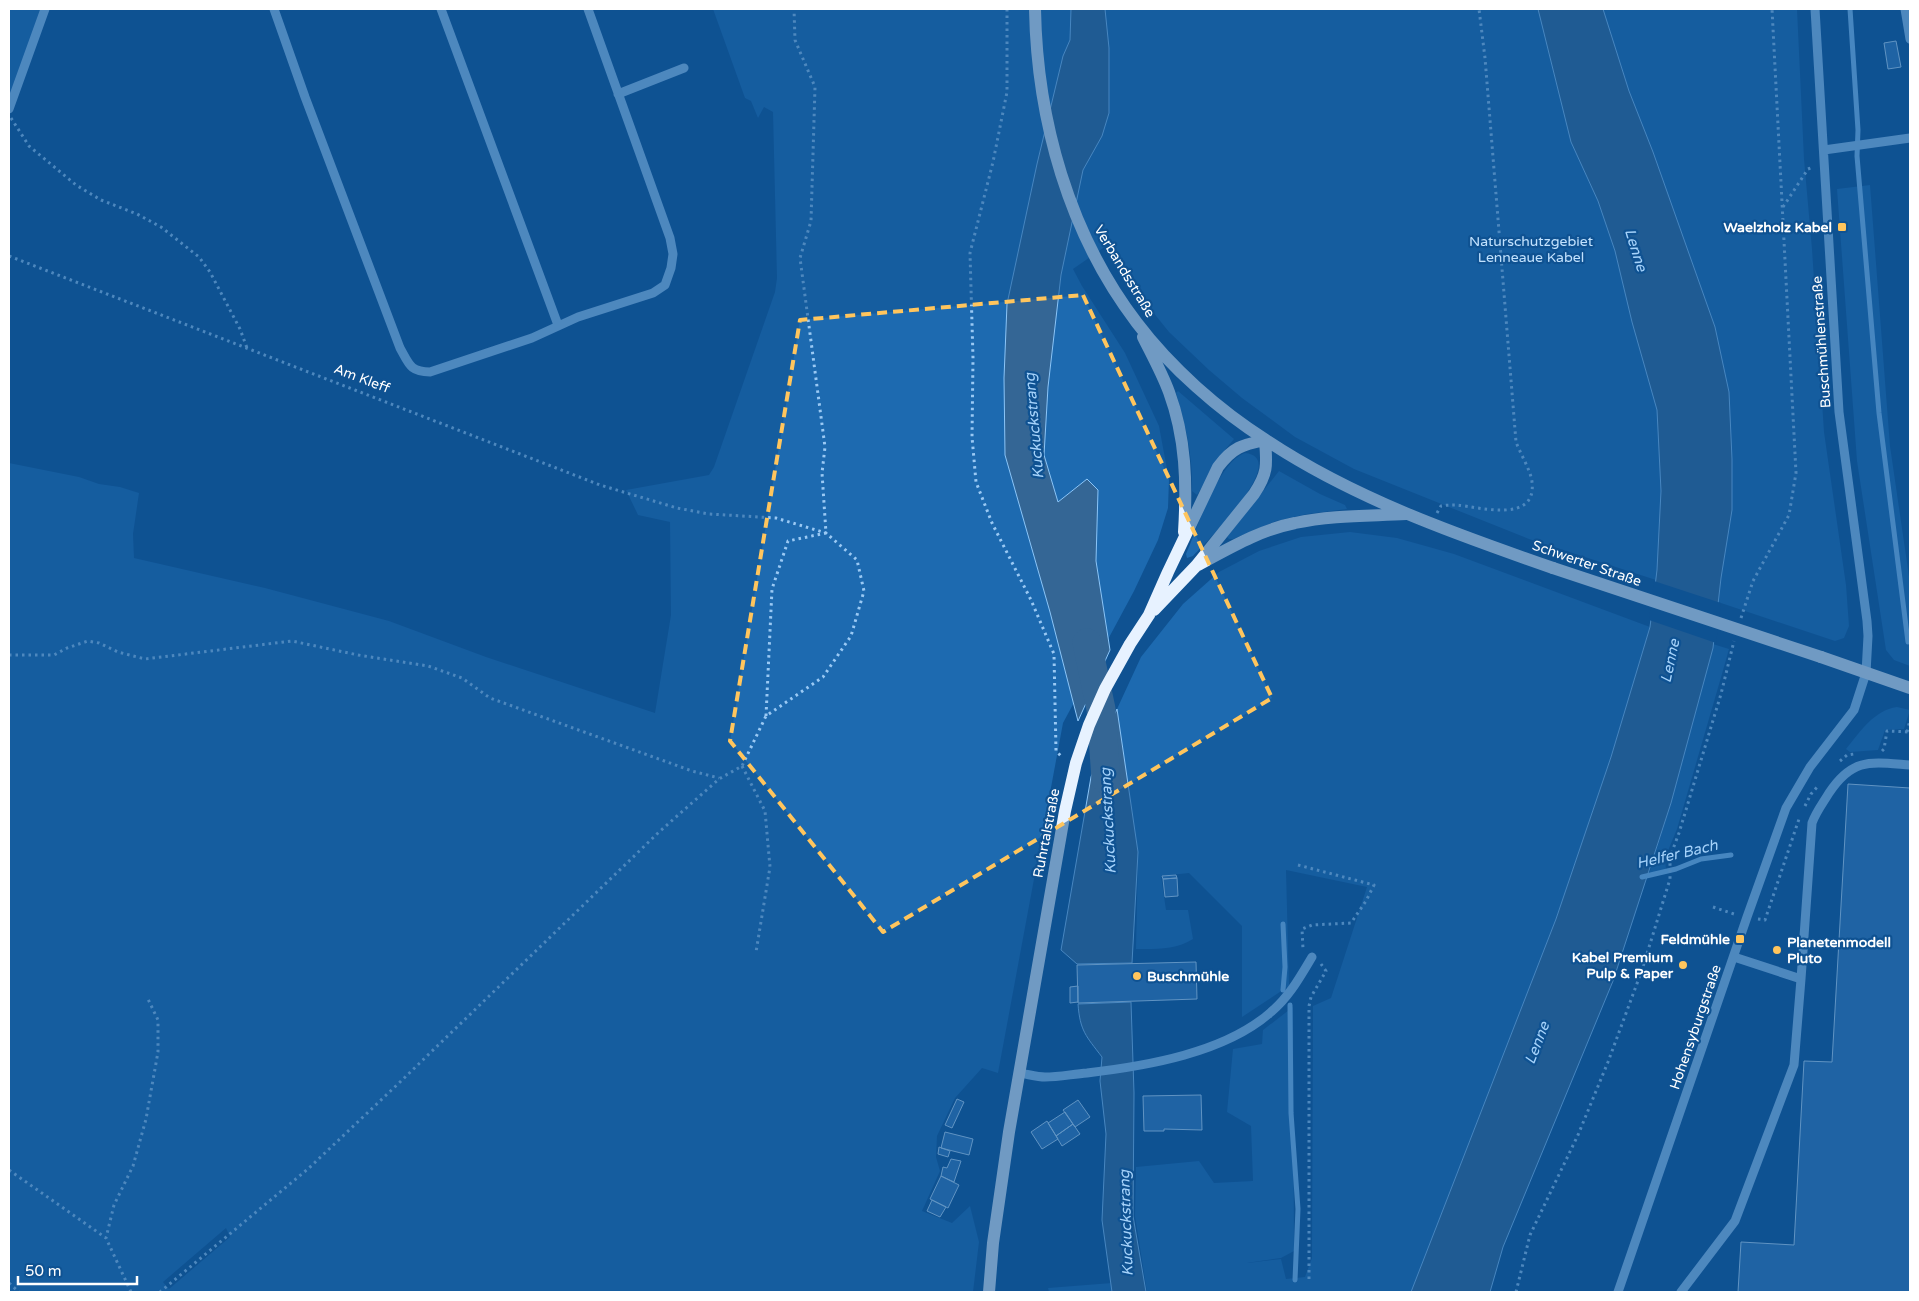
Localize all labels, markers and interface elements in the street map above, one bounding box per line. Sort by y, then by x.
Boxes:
place label: Waelzholz Kabel [1724,219,1832,236]
marker: Waelzholz Kabel [1836,221,1848,233]
street label: Verbandsstraße [1090,222,1159,321]
water label: Lenne [1621,226,1651,275]
park label: Naturschutzgebiet Lenneaue Kabel [1469,233,1594,266]
street label: Buschmühlenstraße [1808,275,1835,409]
street label: Am Kleff [331,360,392,397]
water label: Kuckuckstrang [1020,371,1048,480]
street label: Schwerter Straße [1530,537,1644,590]
water label: Lenne [1657,636,1684,684]
water label: Kuckuckstrang [1096,766,1120,875]
street label: Ruhrtalstraße [1029,787,1064,879]
water label: Helfer Bach [1635,836,1720,872]
place label: Feldmühle [1661,931,1730,948]
marker: Feldmühle [1734,933,1746,945]
place label: Planetenmodell Pluto [1787,934,1891,967]
marker: Planetenmodell Pluto [1771,944,1783,956]
place label: Kabel Premium Pulp & Paper [1572,949,1674,982]
marker: Kabel Premium Pulp & Paper [1677,959,1689,971]
street label: Hohensyburgstraße [1666,962,1725,1092]
place label: Buschmühle [1147,968,1229,985]
marker: Buschmühle [1131,970,1143,982]
water label: Lenne [1521,1018,1554,1067]
water label: Kuckuckstrang [1115,1168,1137,1276]
scale bar [18,1254,136,1286]
text: 50 m [25,1262,62,1280]

